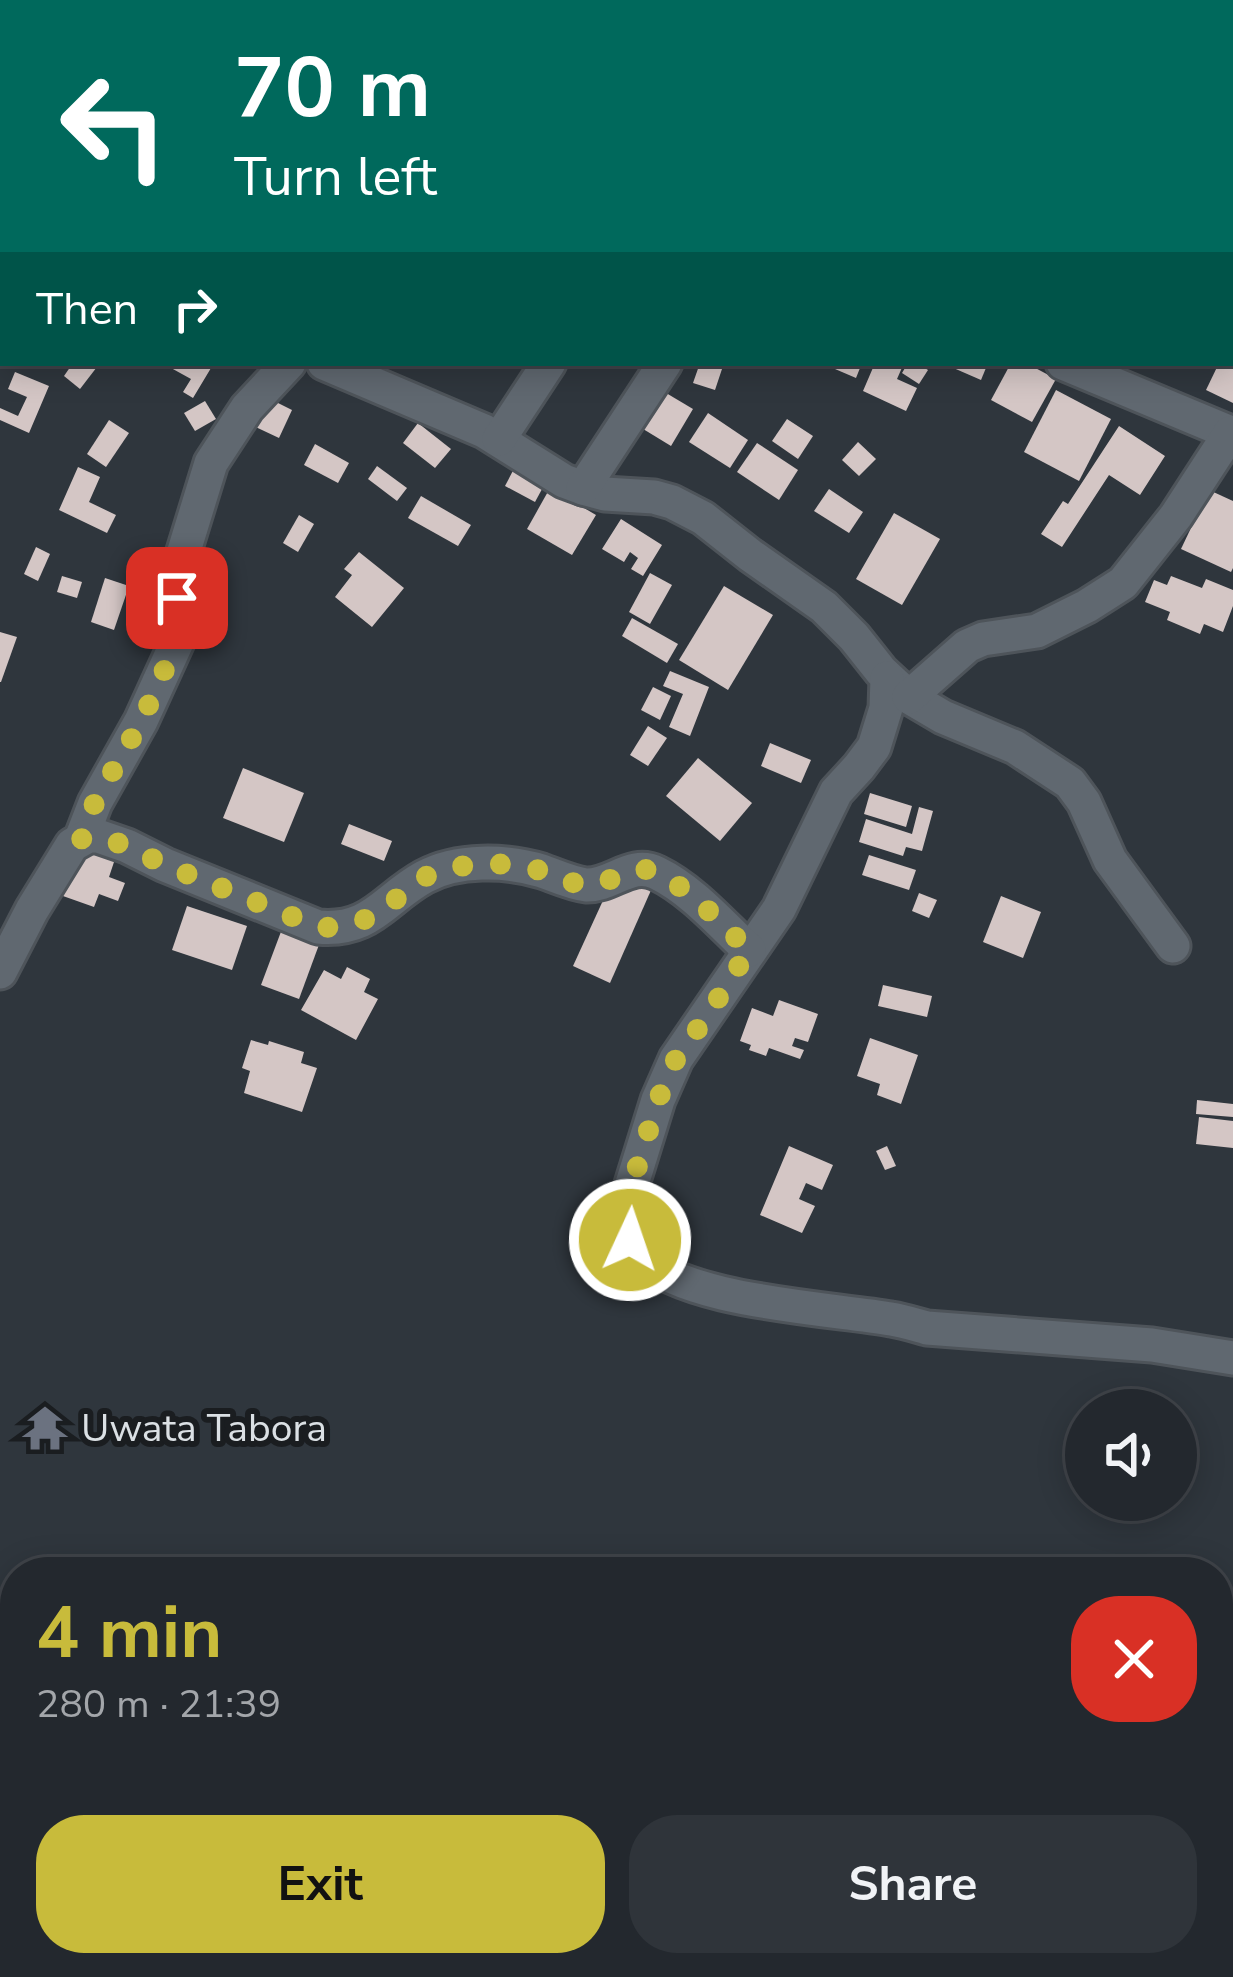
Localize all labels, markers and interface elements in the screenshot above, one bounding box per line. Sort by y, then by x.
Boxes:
text: 70 m [234,31,431,146]
icon: left [36,48,192,204]
text: Turn left [234,140,437,214]
icon: right [162,276,228,342]
text: Then [36,279,138,340]
pin [126,547,228,649]
icon: arrive [144,565,210,631]
position arrow [567,1177,693,1303]
map controls [1065,1389,1197,1521]
button: sound [1065,1389,1197,1521]
place label: Uwata Tabora [81,1402,327,1455]
temple icon: Uwata Tabora [20,1403,70,1453]
text: 4 min [36,1584,222,1682]
button: close [1071,1596,1197,1722]
text: 280 m · 21:39 [36,1678,281,1731]
button: Exit [36,1815,605,1953]
button: Share [629,1815,1197,1953]

